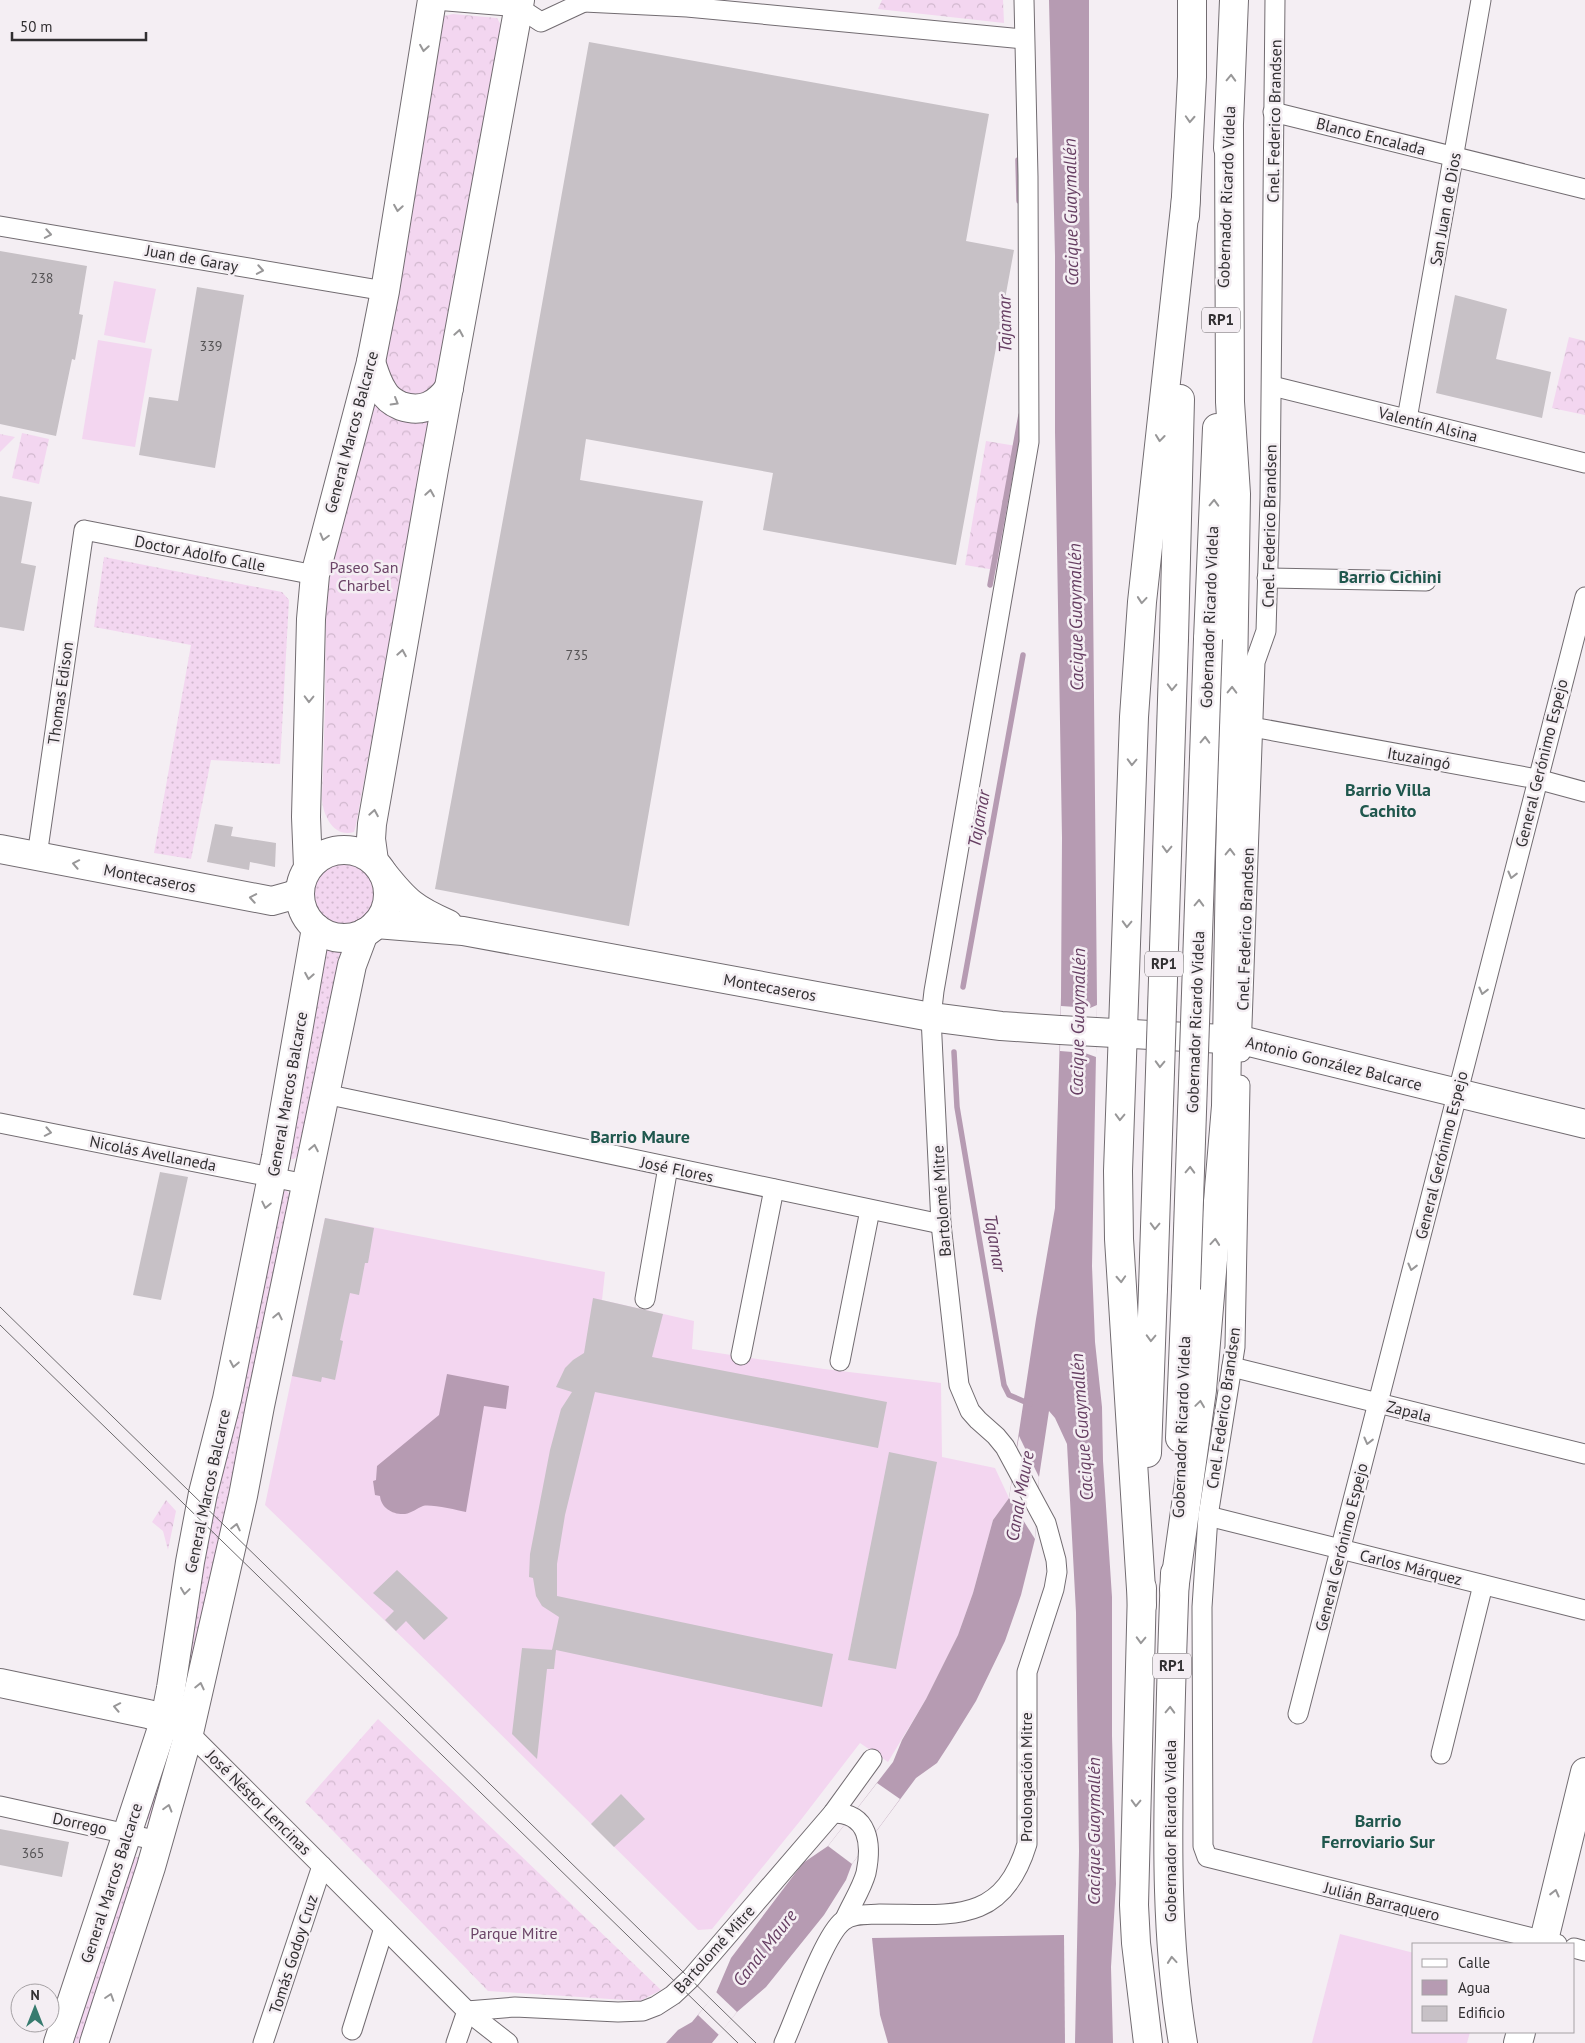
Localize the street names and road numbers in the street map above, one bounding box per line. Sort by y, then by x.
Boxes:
street label: Cnel. Federico Brandsen [1263,39,1285,203]
street label: Gobernador Ricardo Videla [1213,106,1239,288]
street label: Blanco Encalada [1314,113,1428,159]
street label: San Juan de Dios [1425,150,1465,267]
street label: Juan de Garay [143,240,240,276]
road number: RP1 [1202,308,1240,332]
street label: General Marcos Balcarce [320,349,382,515]
street label: Valentín Alsina [1375,402,1480,446]
street label: Cnel. Federico Brandsen [1258,444,1280,608]
street label: Gobernador Ricardo Videla [1196,526,1222,708]
street label: Doctor Adolfo Calle [133,531,267,575]
street label: Thomas Edison [43,640,77,746]
street label: General Gerónimo Espejo [1510,677,1572,849]
street label: Ituzaingó [1386,743,1452,773]
street label: Cnel. Federico Brandsen [1232,847,1258,1011]
street label: Montecaseros [102,859,198,897]
street label: Gobernador Ricardo Videla [1182,931,1208,1113]
road number: RP1 [1145,952,1183,976]
street label: Montecaseros [722,969,818,1005]
street label: General Marcos Balcarce [263,1010,311,1178]
street label: Antonio González Balcarce [1244,1031,1424,1095]
street label: General Gerónimo Espejo [1410,1069,1472,1241]
street label: Nicolás Avellaneda [88,1131,218,1175]
street label: Bartolomé Mitre [927,1145,955,1257]
street label: José Flores [638,1151,716,1187]
street label: Cnel. Federico Brandsen [1202,1326,1244,1490]
street label: Gobernador Ricardo Videla [1168,1336,1194,1518]
street label: Zapala [1384,1396,1434,1426]
street label: General Marcos Balcarce [180,1407,234,1575]
street label: General Gerónimo Espejo [1310,1461,1372,1633]
street label: Carlos Márquez [1358,1545,1464,1589]
road number: RP1 [1153,1654,1191,1678]
street label: Prolongación Mitre [1016,1712,1036,1842]
street label: Gobernador Ricardo Videla [1160,1740,1180,1922]
street label: José Néstor Lencinas [201,1744,316,1859]
street label: General Marcos Balcarce [76,1800,146,1966]
street label: Dorrego [51,1807,109,1839]
street label: Julián Barraquero [1321,1877,1442,1925]
street label: Tomás Godoy Cruz [264,1892,322,2016]
street label: Bartolomé Mitre [669,1901,759,1997]

